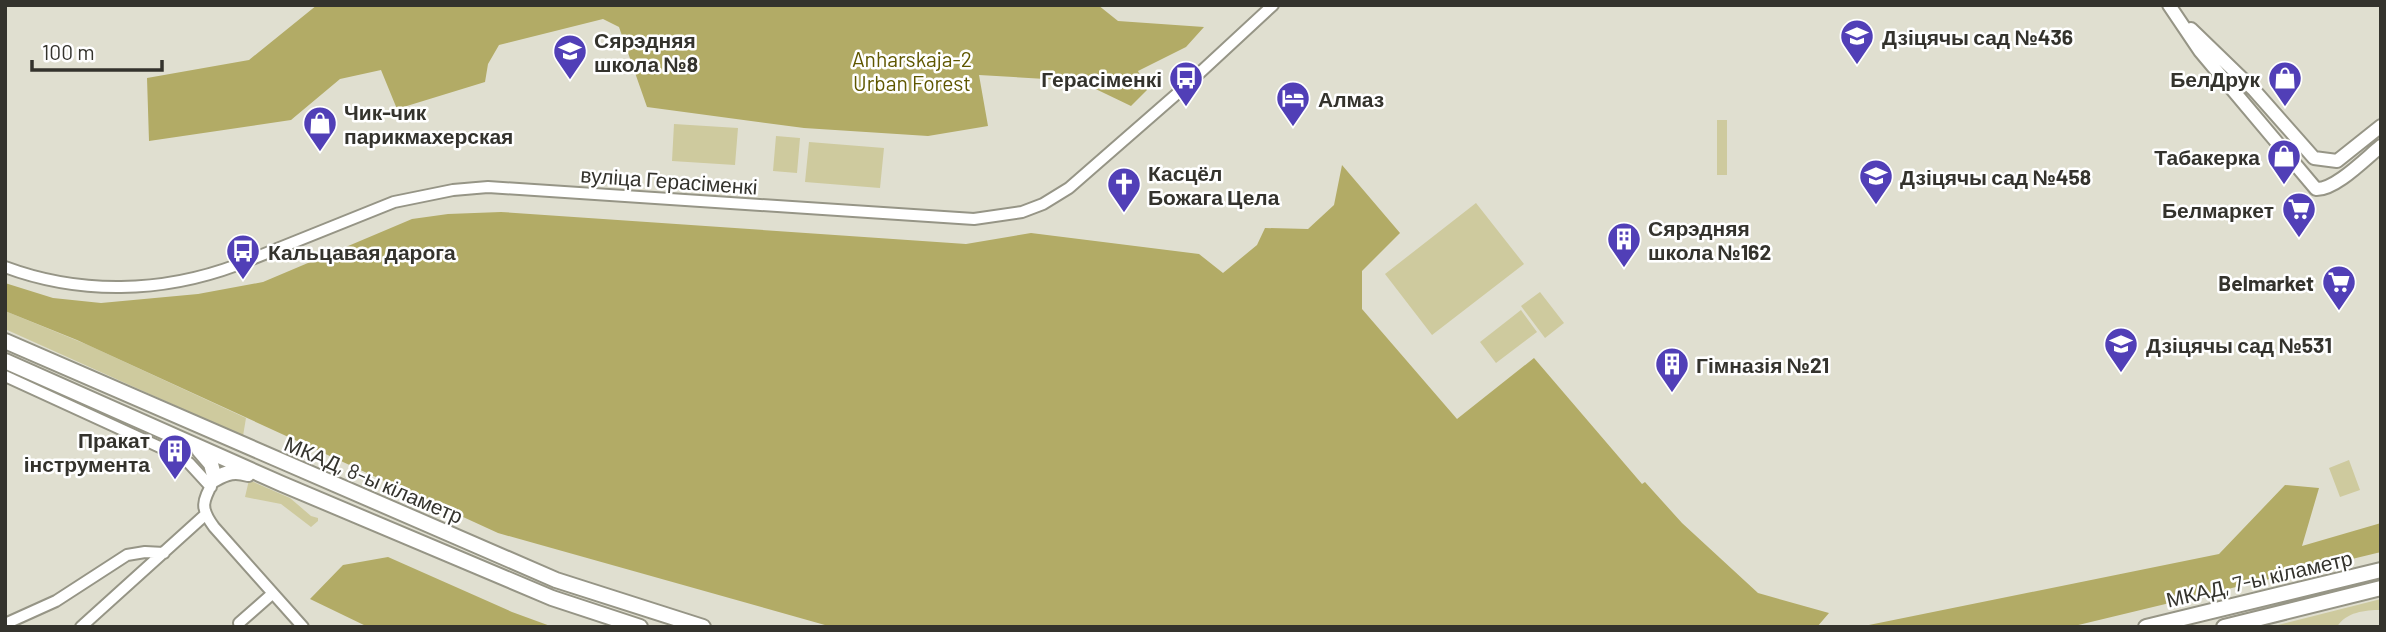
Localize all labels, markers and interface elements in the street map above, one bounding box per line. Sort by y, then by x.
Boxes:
school or university icon: Дзіцячы сад №436 [1838,17,1876,66]
place label: Дзіцячы сад №436 [1882,24,2073,49]
place label: Сярэдняя школа №8 [594,27,698,76]
scale bar [32,28,161,72]
school or university icon: Сярэдняя школа №8 [551,32,589,81]
text: 100 m [42,39,95,64]
park label: Anharskaja-2 Urban Forest [852,46,972,95]
bus stop icon: Герасіменкі [1167,59,1205,108]
shop icon: БелДрук [2266,59,2304,108]
place label: Герасіменкі [1041,66,1162,91]
place label: БелДрук [2170,66,2260,91]
hotel icon: Алмаз [1274,79,1312,128]
place label: Алмаз [1318,86,1384,111]
place label: Чик-чик парикмахерская [344,99,513,148]
shop icon: Чик-чик парикмахерская [301,104,339,153]
shop icon: Табакерка [2265,137,2303,186]
place label: Табакерка [2154,144,2260,169]
school or university icon: Дзіцячы сад №458 [1857,157,1895,206]
place label: Касцёл Божага Цела [1148,160,1280,209]
street label: вуліца Герасіменкі [580,161,758,199]
place label: Дзіцячы сад №458 [1900,164,2091,189]
church icon: Касцёл Божага Цела [1105,165,1143,214]
supermarket icon: Белмаркет [2280,190,2318,239]
place label: Белмаркет [2162,197,2274,222]
place label: Сярэдняя школа №162 [1648,215,1771,264]
building icon: Сярэдняя школа №162 [1605,220,1643,269]
bus stop icon: Кальцавая дарога [224,232,262,281]
place label: Кальцавая дарога [268,239,456,264]
supermarket icon: Belmarket [2320,263,2358,312]
place label: Belmarket [2218,270,2314,295]
school or university icon: Дзіцячы сад №531 [2102,325,2140,374]
place label: Дзіцячы сад №531 [2146,332,2332,357]
building icon: Гімназія №21 [1653,345,1691,394]
place label: Гімназія №21 [1696,352,1829,377]
place label: Пракат інструмента [24,427,150,476]
street label: МКАД, 8-ы кіламетр [281,430,467,528]
building icon: Пракат інструмента [156,432,194,481]
street label: МКАД, 7-ы кіламетр [2163,544,2355,612]

